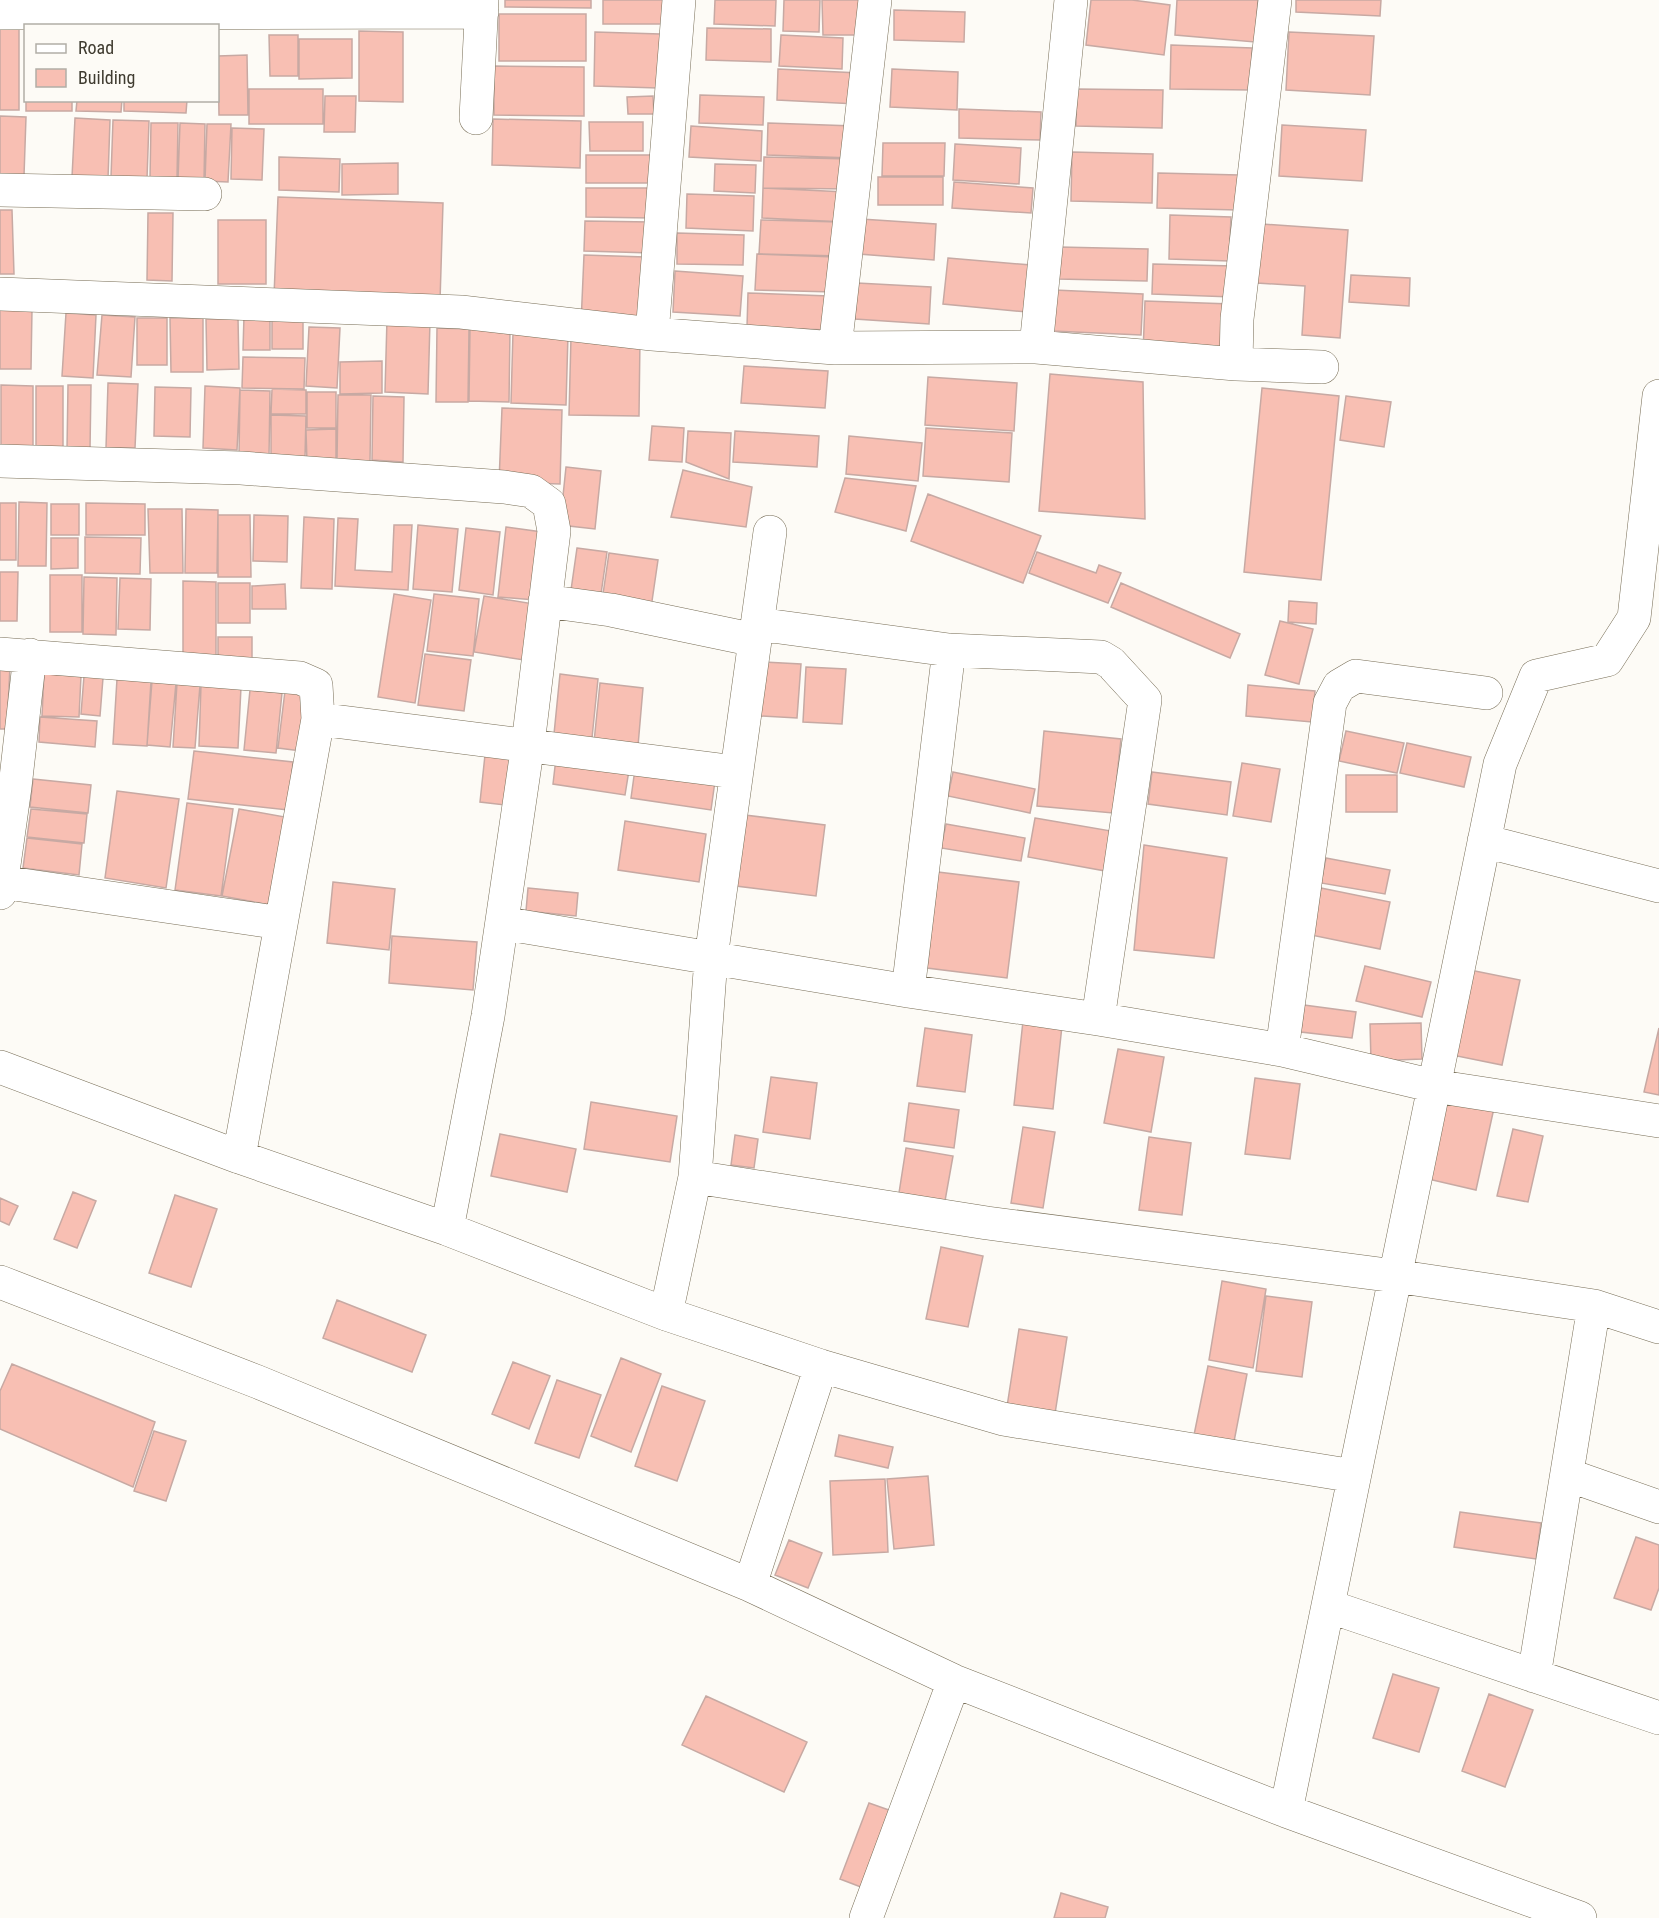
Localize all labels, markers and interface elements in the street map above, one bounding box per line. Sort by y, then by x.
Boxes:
legend [24,24,219,102]
text: Road [78,37,114,58]
text: Building [78,67,135,88]

